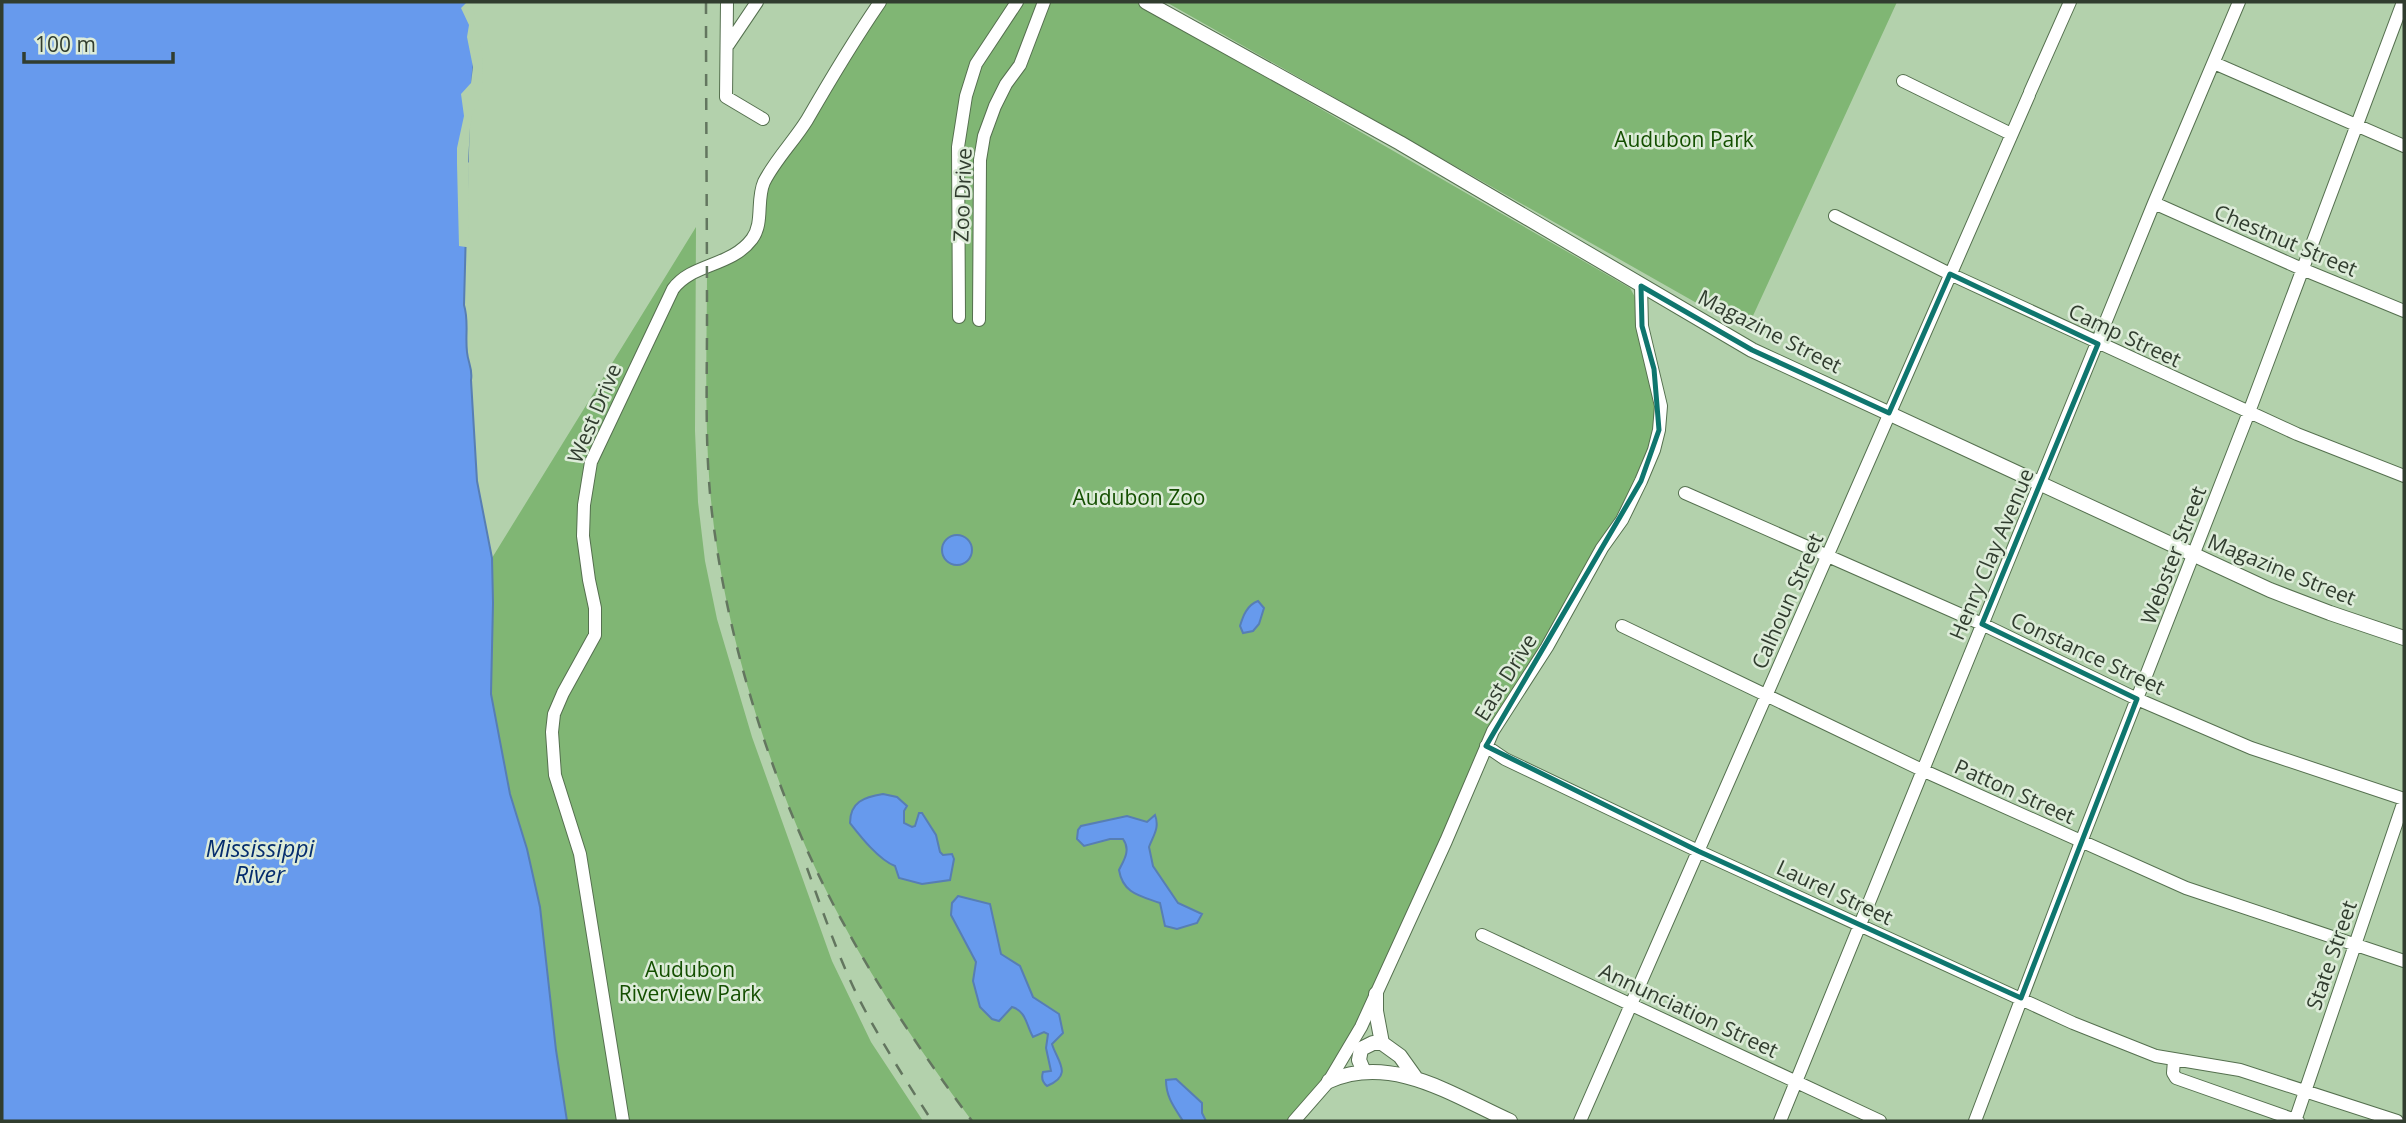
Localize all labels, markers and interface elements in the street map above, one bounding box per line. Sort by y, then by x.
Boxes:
scale bar [24,21,173,65]
text: 100 m [35,30,96,58]
park label: Audubon Park [1614,125,1754,153]
street label: Zoo Drive [946,147,978,243]
street label: Chestnut Street [2210,197,2362,283]
street label: Magazine Street [1693,283,1847,379]
street label: Camp Street [2064,297,2186,373]
street label: West Drive [560,359,628,467]
street label: Henry Clay Avenue [1942,464,2040,644]
street label: Webster Street [2134,482,2212,628]
park label: Audubon Zoo [1073,483,1205,511]
street label: Magazine Street [2204,527,2360,611]
street label: Calhoun Street [1745,529,1829,673]
street label: Constance Street [2007,605,2169,701]
street label: East Drive [1467,628,1543,726]
street label: Patton Street [1950,752,2080,830]
water label: Mississippi River [206,832,316,890]
street label: Laurel Street [1772,853,1898,931]
street label: State Street [2299,897,2363,1013]
park label: Audubon Riverview Park [619,955,761,1007]
street label: Annunciation Street [1595,956,1783,1064]

